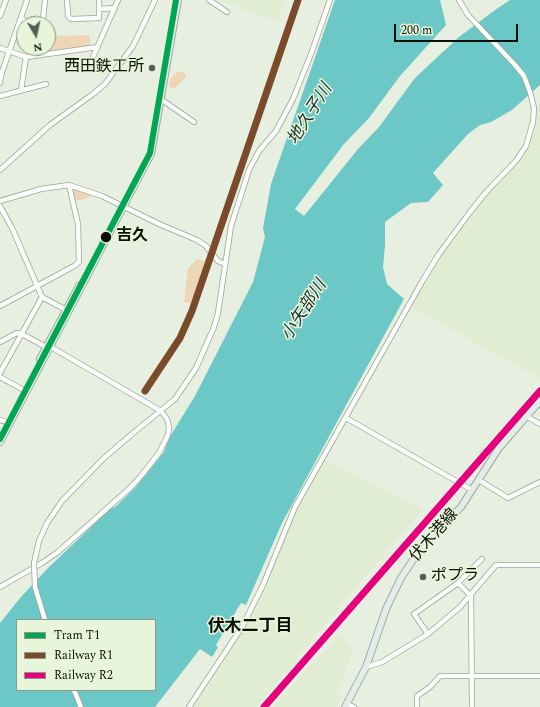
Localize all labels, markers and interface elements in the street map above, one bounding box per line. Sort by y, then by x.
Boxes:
north arrow [16,16,56,56]
scale bar [396,16,520,42]
text: 200 m [401,21,432,40]
text: N [32,38,44,56]
place label: 西田鉄工所 [64,58,144,78]
marker: 西田鉄工所 [147,63,157,73]
water label: 地久子川 [284,81,338,149]
place label: 吉久 [116,227,148,247]
marker: 吉久 [99,230,113,244]
water label: 小矢部川 [278,277,332,345]
street label: 伏木港線 [407,506,463,566]
place label: ポプラ [431,567,479,587]
marker: ポプラ [418,572,428,582]
district label: 伏木二丁目 [208,618,292,638]
legend [16,619,156,691]
text: Tram T1 [54,626,100,645]
text: Railway R1 [54,646,113,665]
text: Railway R2 [54,666,113,685]

